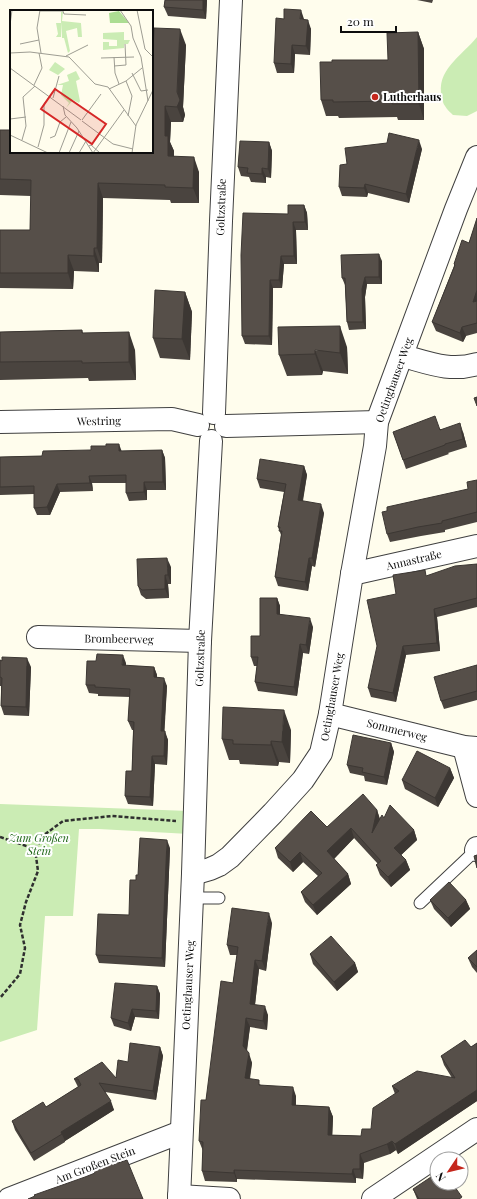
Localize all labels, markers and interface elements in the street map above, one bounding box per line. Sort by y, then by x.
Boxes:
scale bar [341,8,396,34]
inset map [10,10,153,153]
text: 20 m [347,13,374,29]
place label: Lutherhaus [383,89,441,104]
marker: Lutherhaus [370,92,380,102]
street label: Goltzstraße [212,178,229,236]
street label: Oetinghauser Weg [371,335,416,424]
street label: Westring [76,413,121,428]
street label: Annastraße [384,546,444,573]
street label: Goltzstraße [191,629,208,687]
street label: Brombeerweg [84,630,154,647]
street label: Oetinghauser Weg [316,651,347,742]
street label: Sommerweg [365,715,429,744]
park label: Zum Großen Stein [8,830,69,858]
street label: Oetinghauser Weg [178,940,197,1030]
street label: Am Großen Stein [52,1142,137,1187]
north arrow [429,1151,469,1191]
text: N [432,1169,449,1185]

